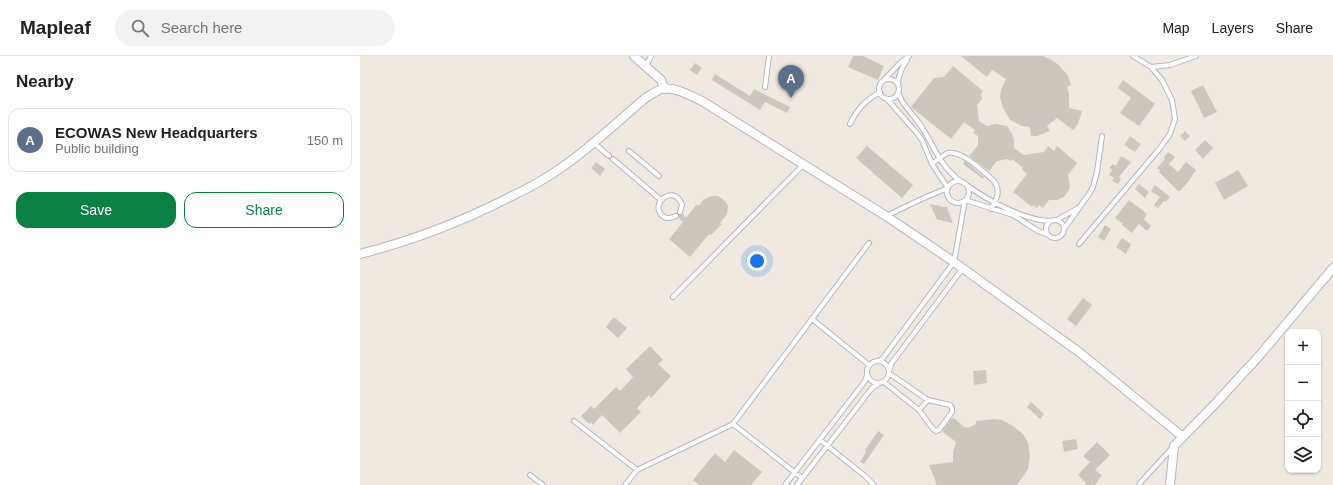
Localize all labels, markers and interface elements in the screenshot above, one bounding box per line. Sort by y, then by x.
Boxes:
search box [115,10,395,46]
text: Mapleaf [20,17,91,38]
icon: search [129,17,151,39]
text: Search here [161,19,242,36]
text: Map [1162,20,1190,36]
text: Layers [1212,20,1254,36]
text: Share [1276,20,1313,36]
pin: A [778,65,804,98]
text: Nearby [16,72,74,91]
text: ECOWAS New Headquarters [55,124,258,141]
text: A [25,133,35,148]
text: 150 m [307,133,343,148]
text: Public building [55,141,139,156]
button: Save [16,192,176,228]
button: Share [184,192,344,228]
your location [747,251,767,271]
map controls [1285,329,1321,473]
button: + [1285,329,1321,365]
button: − [1285,365,1321,401]
button: locate [1285,401,1321,437]
button: layers [1285,437,1321,473]

